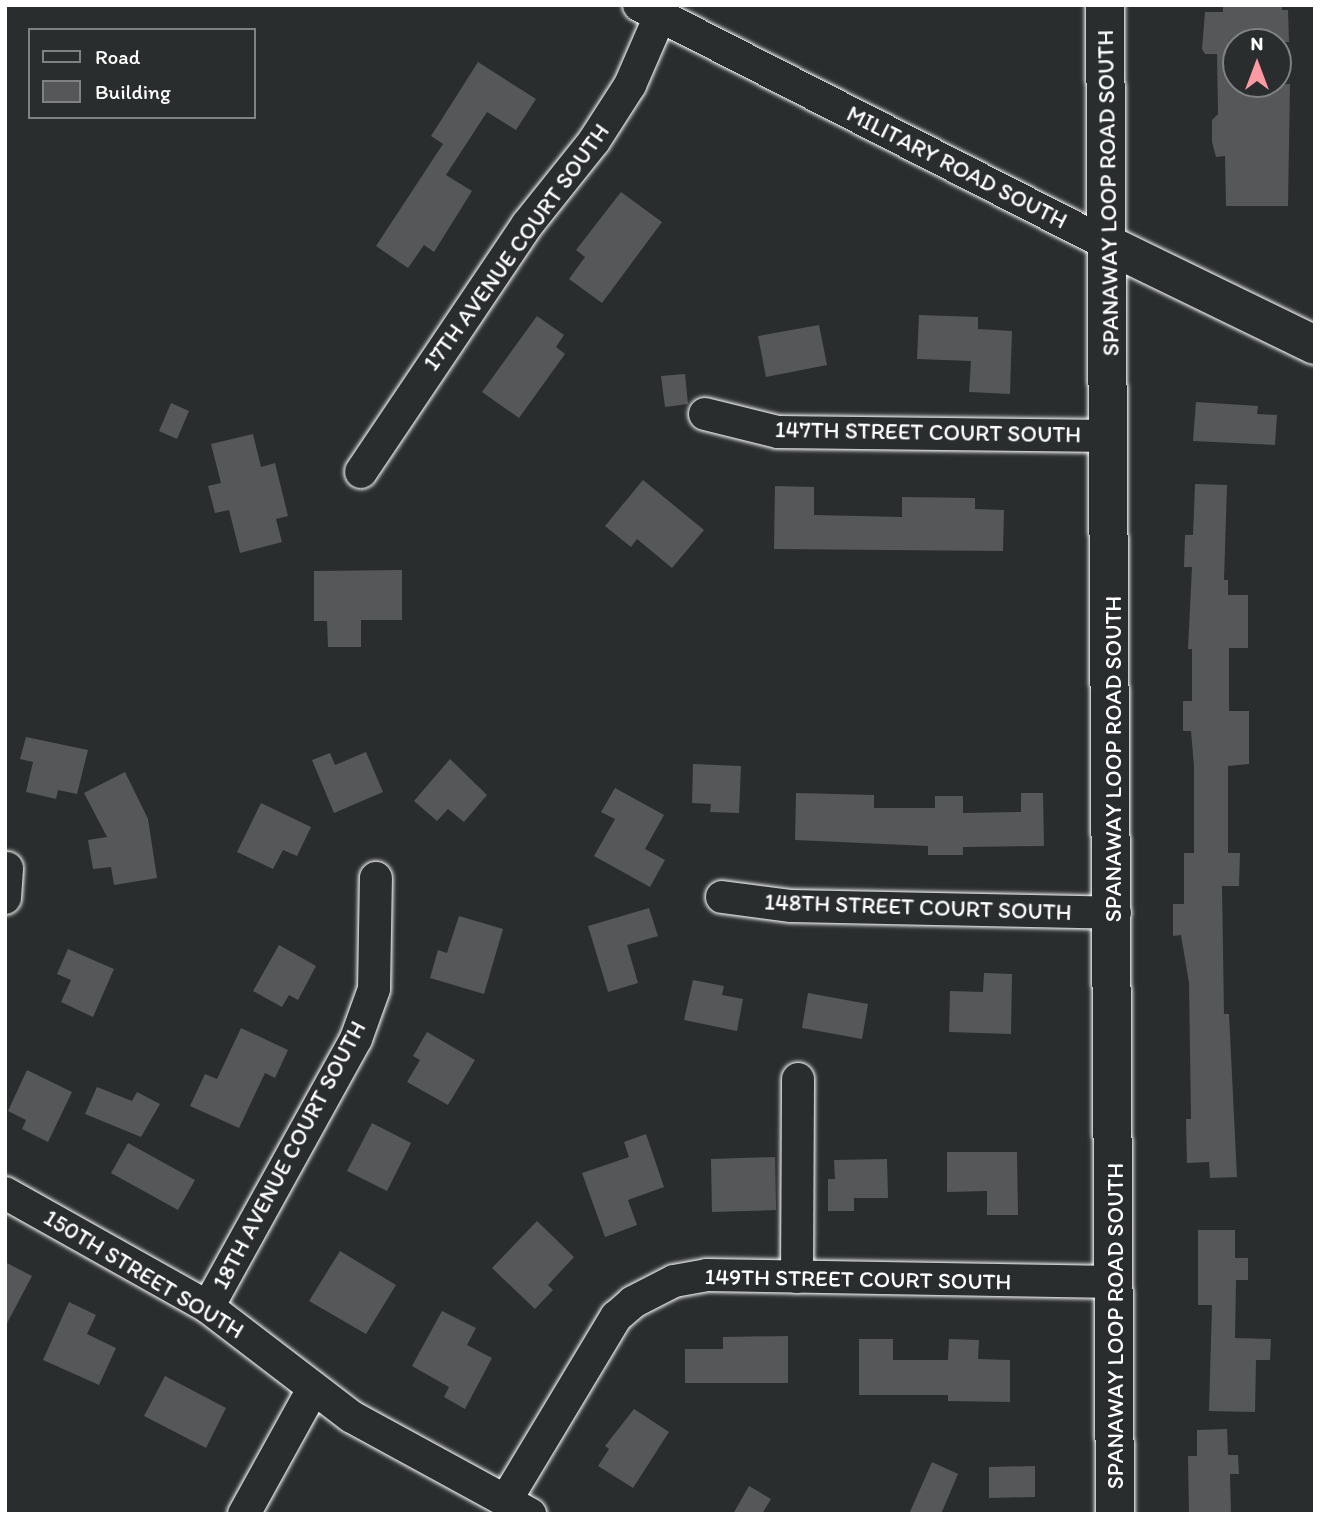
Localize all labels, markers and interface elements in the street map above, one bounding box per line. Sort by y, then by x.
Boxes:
legend [28,28,256,119]
north arrow [1222,28,1292,98]
street label: SPANAWAY LOOP ROAD SOUTH [1091,30,1125,356]
text: N [1251,32,1263,55]
text: Road [95,44,140,69]
text: Building [95,79,171,104]
street label: MILITARY ROAD SOUTH [843,100,1071,234]
street label: 17TH AVENUE COURT SOUTH [417,118,615,376]
street label: 147TH STREET COURT SOUTH [775,416,1081,448]
street label: SPANAWAY LOOP ROAD SOUTH [1099,596,1127,922]
street label: 148TH STREET COURT SOUTH [764,888,1072,926]
street label: 18TH AVENUE COURT SOUTH [207,1017,371,1293]
street label: SPANAWAY LOOP ROAD SOUTH [1101,1163,1129,1489]
street label: 150TH STREET SOUTH [39,1203,249,1345]
street label: 149TH STREET COURT SOUTH [704,1263,1012,1295]

